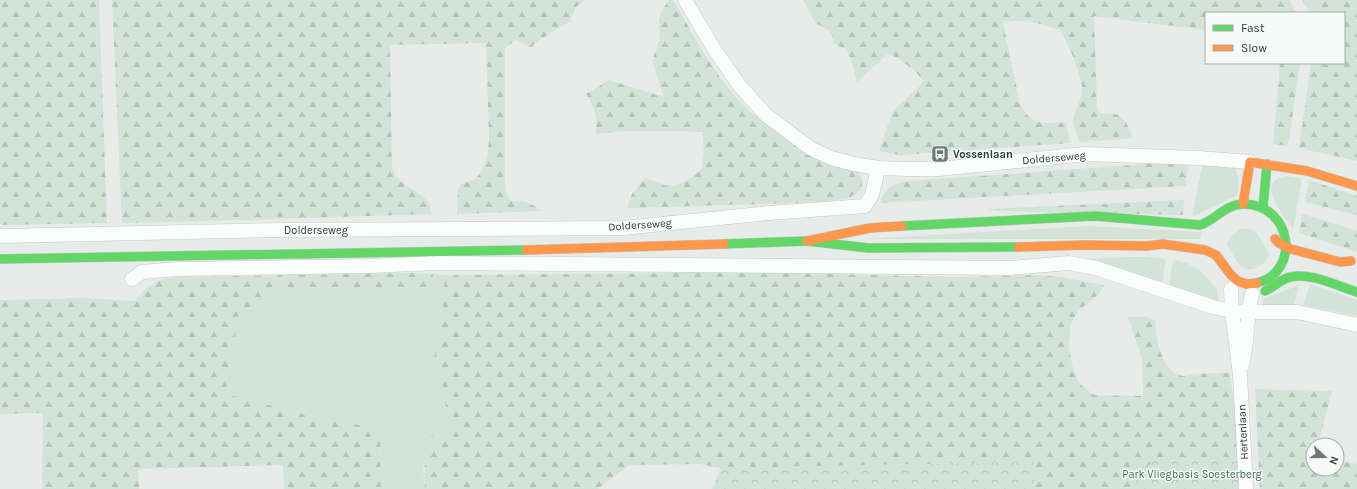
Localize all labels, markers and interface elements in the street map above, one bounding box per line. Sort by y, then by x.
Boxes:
legend [1205,12,1345,64]
text: Fast [1241,21,1265,35]
text: Slow [1241,41,1267,55]
bus stop icon: Vossenlaan [930,144,950,164]
place label: Vossenlaan [953,148,1013,161]
street label: Dolderseweg [1022,149,1087,167]
street label: Dolderseweg [608,216,673,234]
street label: Dolderseweg [284,224,349,237]
street label: Hertenlaan [1235,404,1251,460]
north arrow [1305,437,1345,477]
text: N [1326,454,1341,466]
park label: Park Vliegbasis Soesterberg [1122,468,1262,481]

